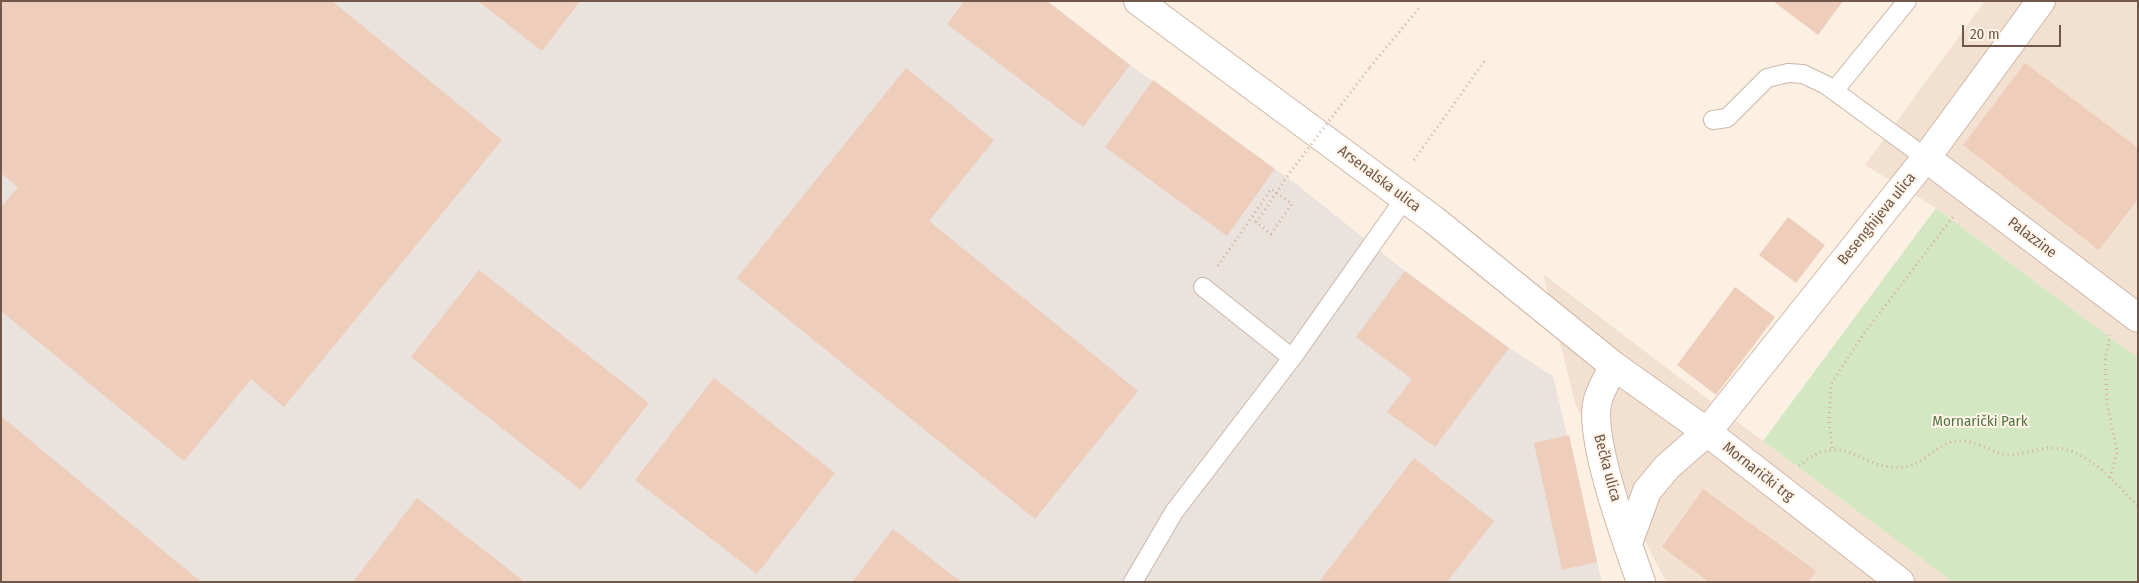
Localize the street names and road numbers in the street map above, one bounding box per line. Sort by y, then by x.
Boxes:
street label: Arsenalska ulica [1334,142,1424,216]
street label: Besenghijeva ulica [1834,169,1920,269]
street label: Palazzine [2004,214,2060,262]
street label: Bečka ulica [1589,432,1625,504]
street label: Mornarički trg [1719,439,1797,505]

